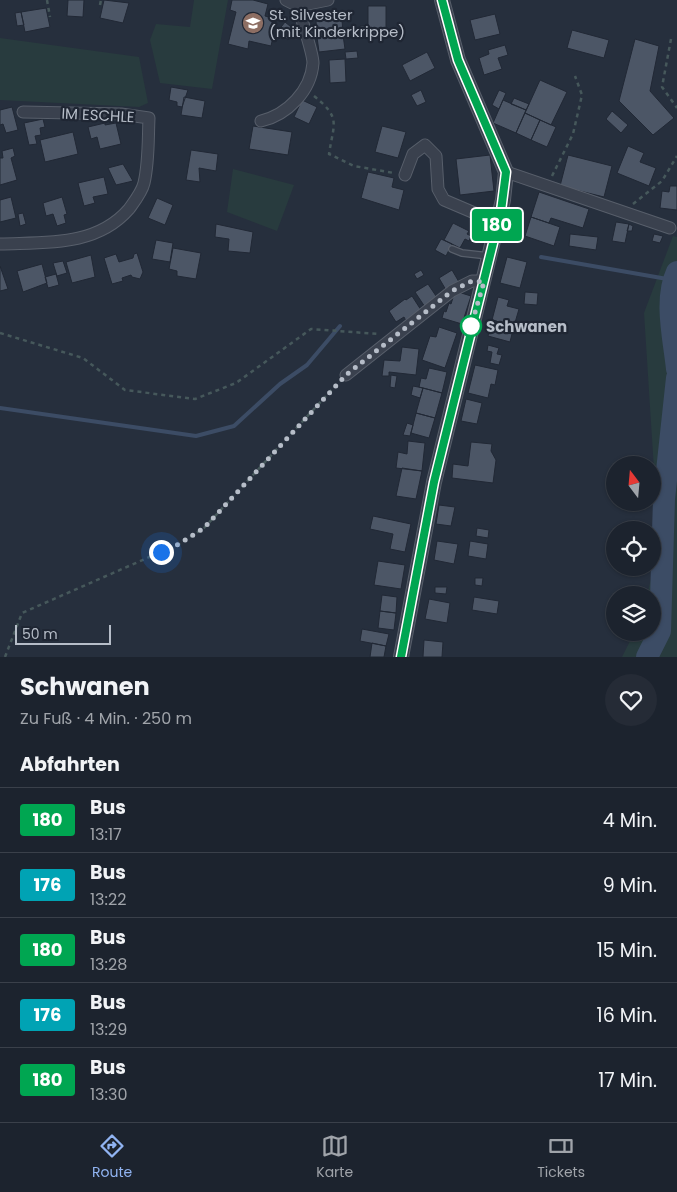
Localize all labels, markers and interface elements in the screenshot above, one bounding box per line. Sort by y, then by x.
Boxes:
place label: St. Silvester (mit Kinderkrippe) [269,4,405,42]
school or university icon: St. Silvester (mit Kinderkrippe) [241,11,265,35]
street label: IM ESCHLE [61,103,135,127]
line badge: 180 [468,209,526,241]
text: 180 [482,212,512,237]
marker: Schwanen [460,315,482,337]
place label: Schwanen [486,316,567,337]
north arrow [606,456,661,511]
map controls [606,456,661,641]
button: locate [606,521,661,576]
your location [149,540,174,565]
button: layers [606,586,661,641]
scale bar [15,622,111,645]
text: 50 m [22,624,58,644]
text: Schwanen [20,670,150,703]
button: heart [605,674,657,726]
text: Zu Fuß · 4 Min. · 250 m [20,707,192,730]
text: Abfahrten [20,751,120,778]
text: Bus [90,794,126,821]
text: 180 [32,807,63,832]
text: 4 Min. [603,807,657,834]
text: 13:17 [90,823,122,846]
text: Bus [90,859,126,886]
text: 176 [34,872,61,897]
text: 9 Min. [603,872,657,899]
text: 13:22 [90,888,126,911]
text: Bus [90,924,126,951]
text: 180 [32,937,63,962]
text: 15 Min. [597,937,657,964]
text: 13:28 [90,953,127,976]
text: Bus [90,989,126,1016]
text: 176 [34,1002,61,1027]
text: 16 Min. [597,1002,657,1029]
text: 13:29 [90,1018,127,1041]
text: Bus [90,1054,126,1081]
text: 180 [32,1067,63,1092]
text: 17 Min. [598,1067,657,1094]
text: 13:30 [90,1083,127,1106]
tab: Route [92,1132,132,1183]
tab: Karte [316,1132,353,1183]
tab: Tickets [537,1132,585,1183]

